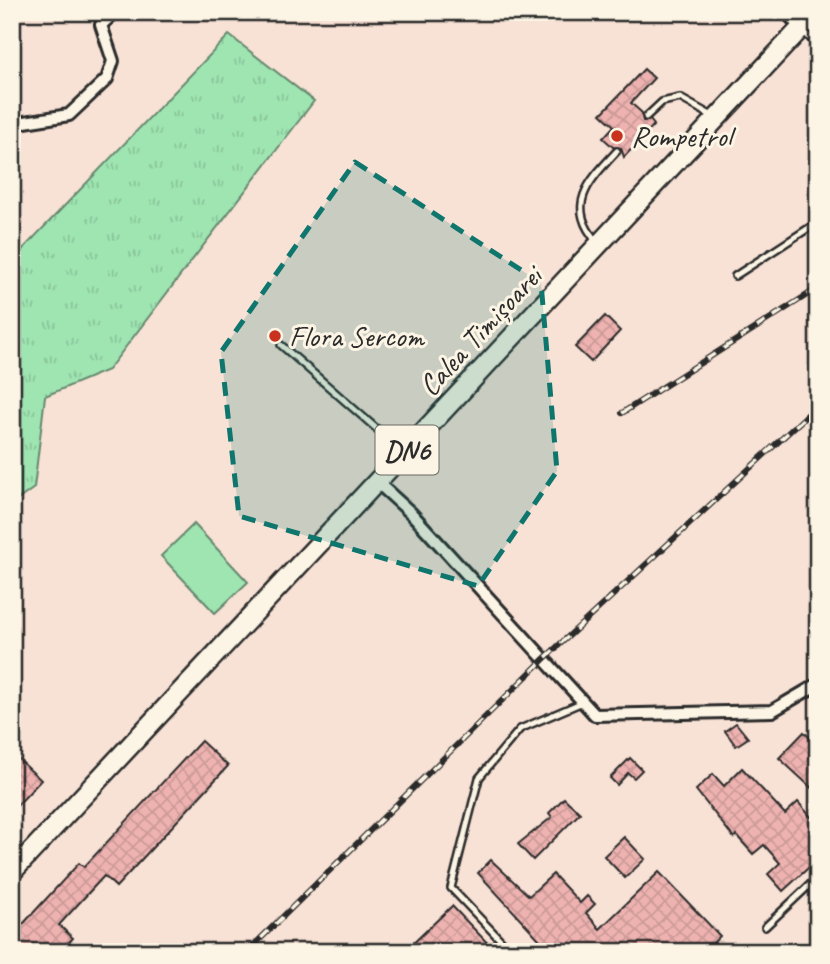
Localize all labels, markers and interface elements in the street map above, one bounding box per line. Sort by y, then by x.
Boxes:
place label: Rompetrol [631,117,737,155]
marker: Rompetrol [609,128,625,144]
street label: Calea Timișoarei [410,256,552,404]
place label: Flora Sercom [289,317,425,355]
marker: Flora Sercom [267,328,283,344]
road number: DN6 [376,426,438,475]

